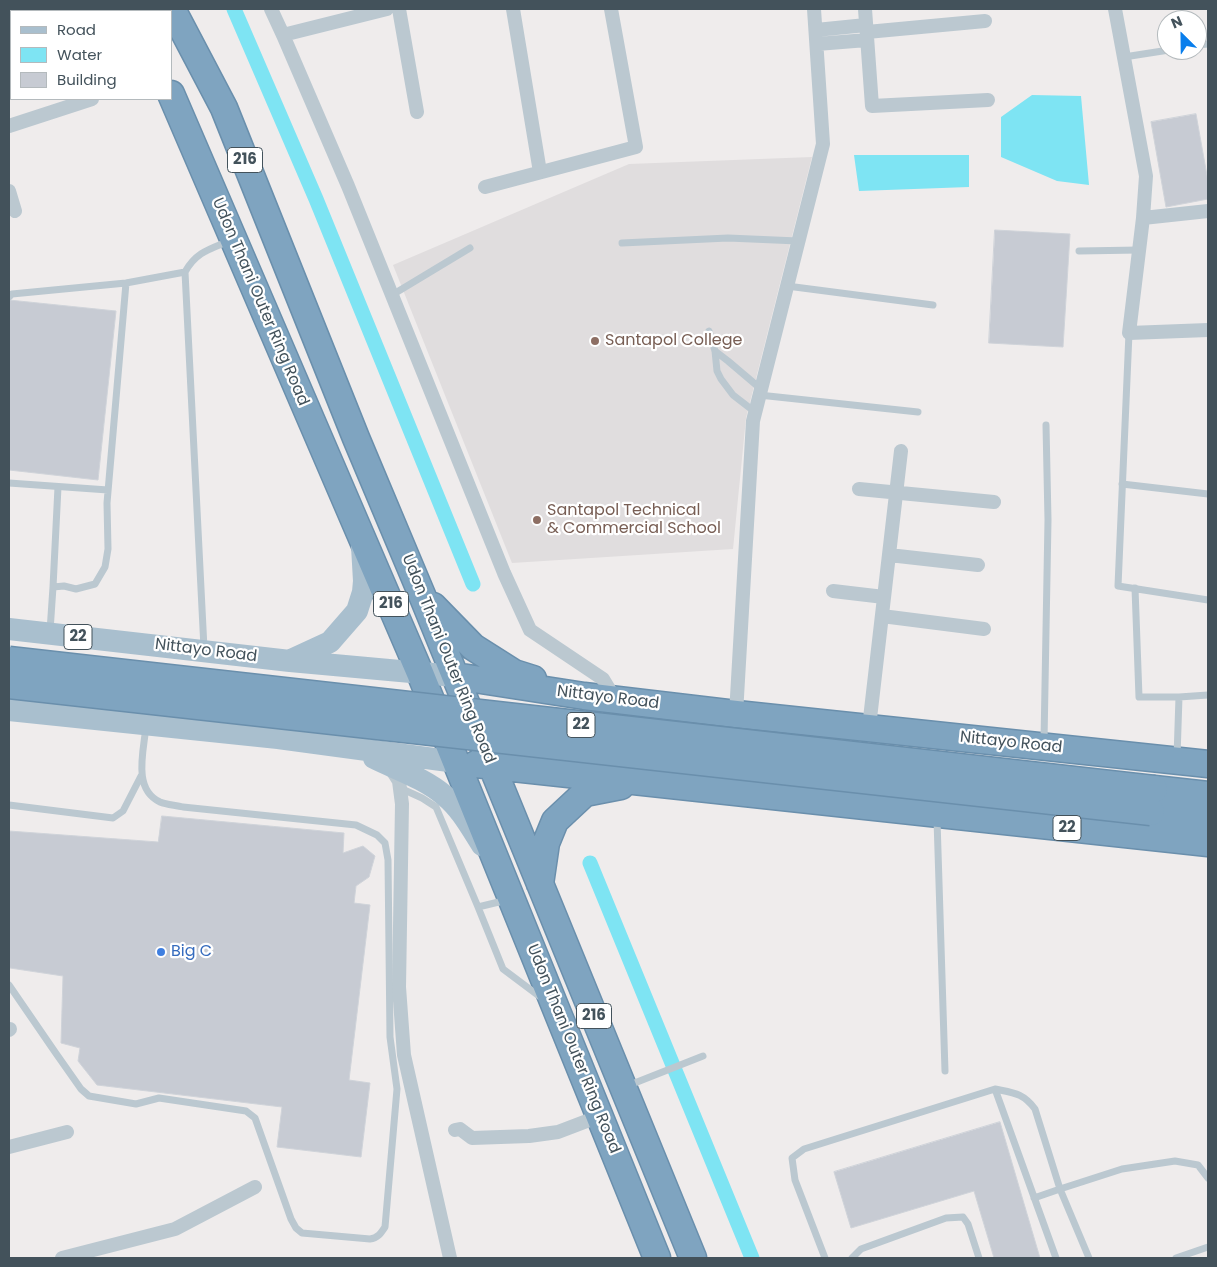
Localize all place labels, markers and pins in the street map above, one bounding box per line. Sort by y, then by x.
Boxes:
place label: Santapol College [605,331,742,351]
marker: Santapol College [589,335,601,347]
place label: Santapol Technical & Commercial School [547,501,721,539]
marker: Santapol Technical & Commercial School [531,514,543,526]
place label: Big C [171,942,212,962]
marker: Big C [155,946,167,958]

